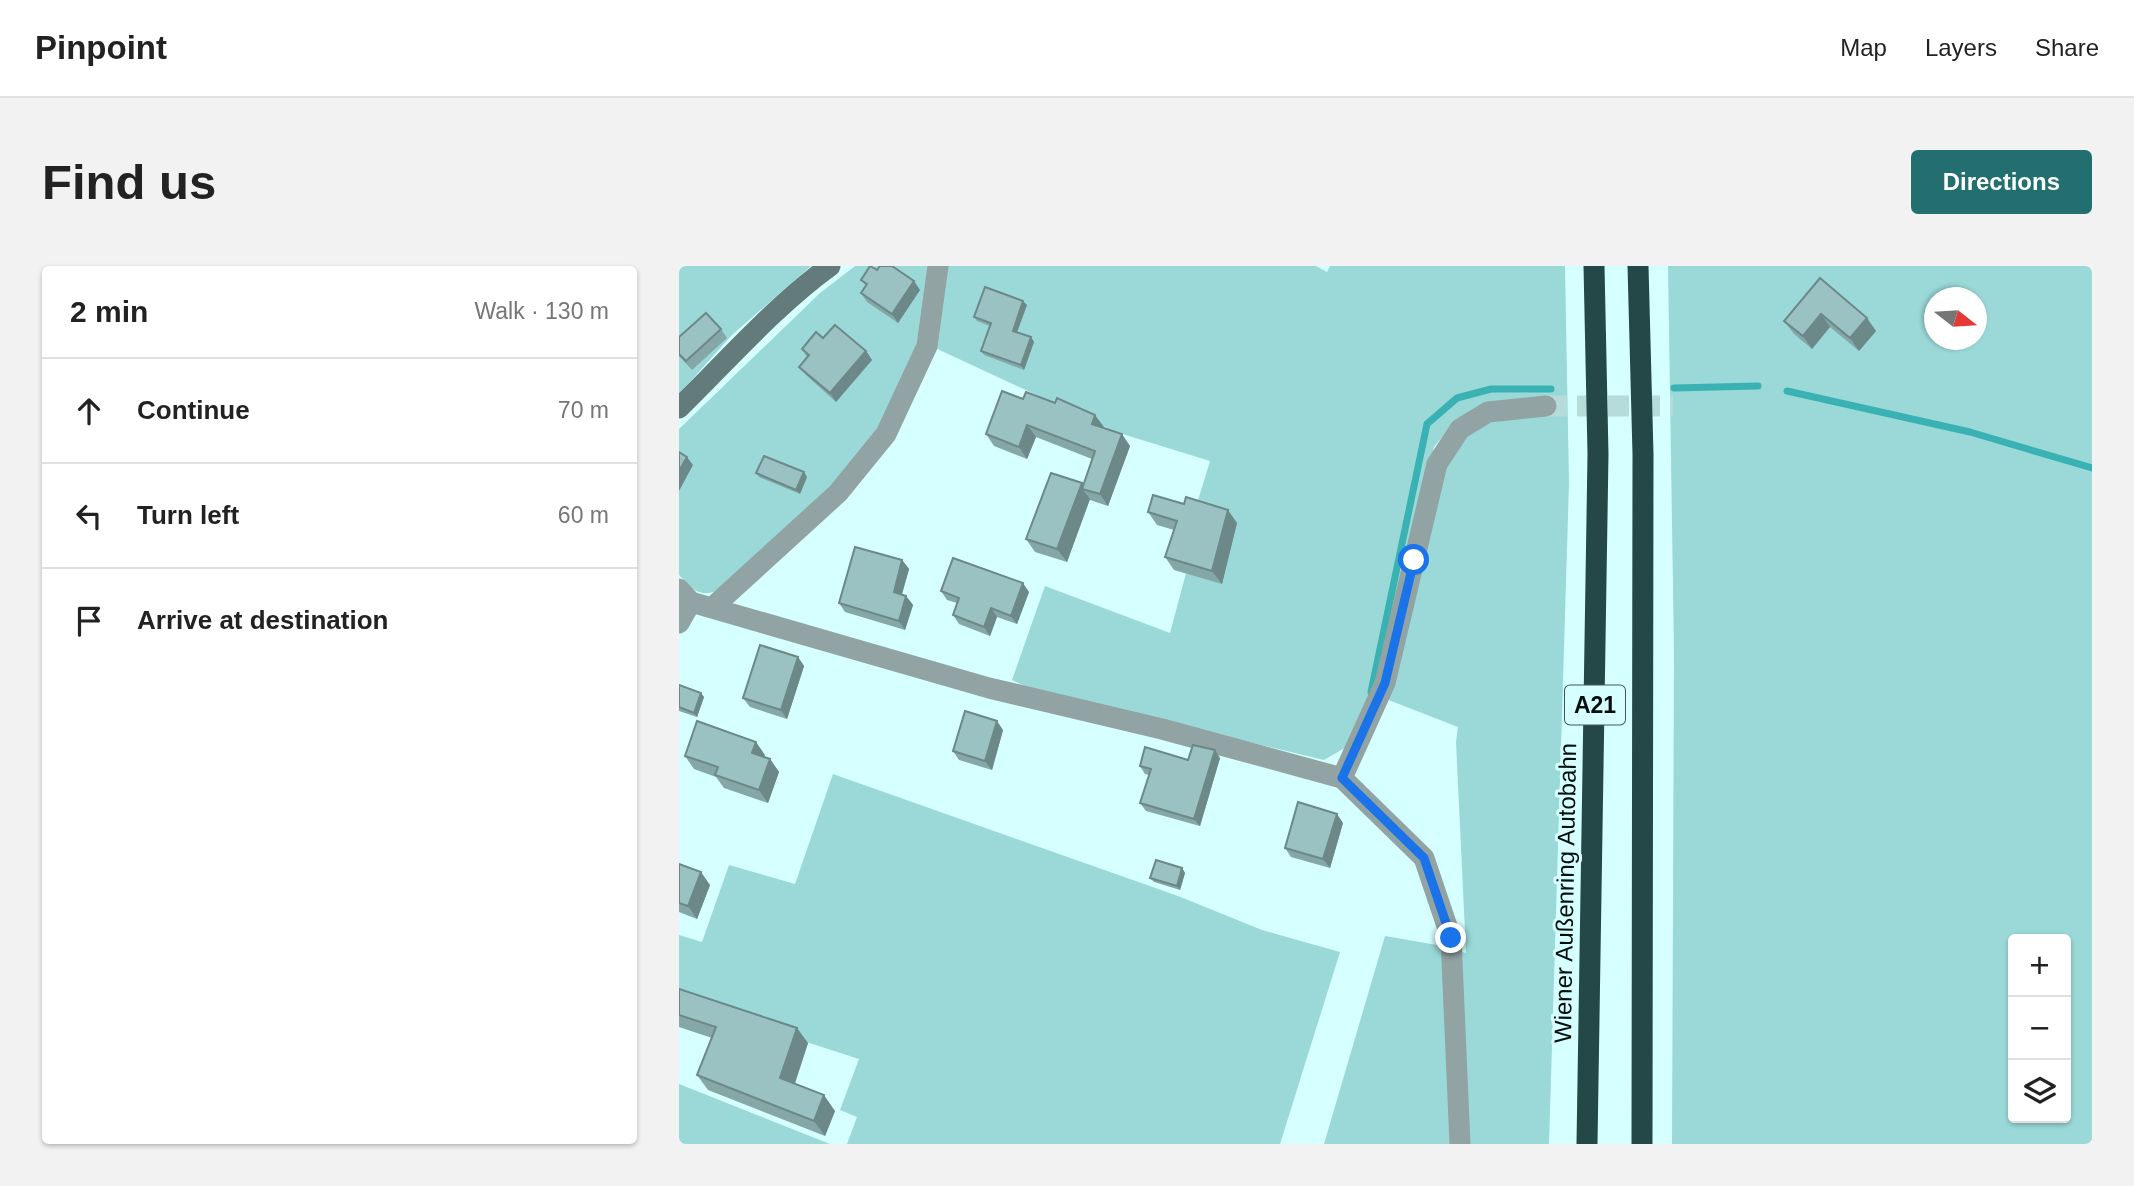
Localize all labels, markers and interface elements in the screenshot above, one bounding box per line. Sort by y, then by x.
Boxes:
text: Pinpoint [35,29,167,66]
text: Map [1840,34,1887,61]
text: Layers [1925,34,1997,61]
text: Share [2035,34,2099,61]
button: Directions [1911,150,2092,214]
text: Find us [42,155,216,209]
north arrow [1924,287,1987,350]
text: 2 min [70,295,148,328]
text: Walk · 130 m [474,298,609,324]
icon: ahead [70,392,108,430]
text: Continue [137,395,250,425]
text: 70 m [558,397,609,423]
icon: left [70,497,108,535]
text: Turn left [137,500,239,530]
text: 60 m [558,502,609,528]
route start [1398,544,1429,575]
icon: arrive [70,602,108,640]
text: Arrive at destination [137,605,388,635]
road number: A21 [1565,686,1625,724]
street label: Wiener Außenring Autobahn [1549,743,1581,1043]
route end [1435,922,1466,953]
map controls [2008,934,2071,1123]
button: + [2008,934,2071,997]
button: − [2008,997,2071,1060]
button: layers [2008,1060,2071,1123]

